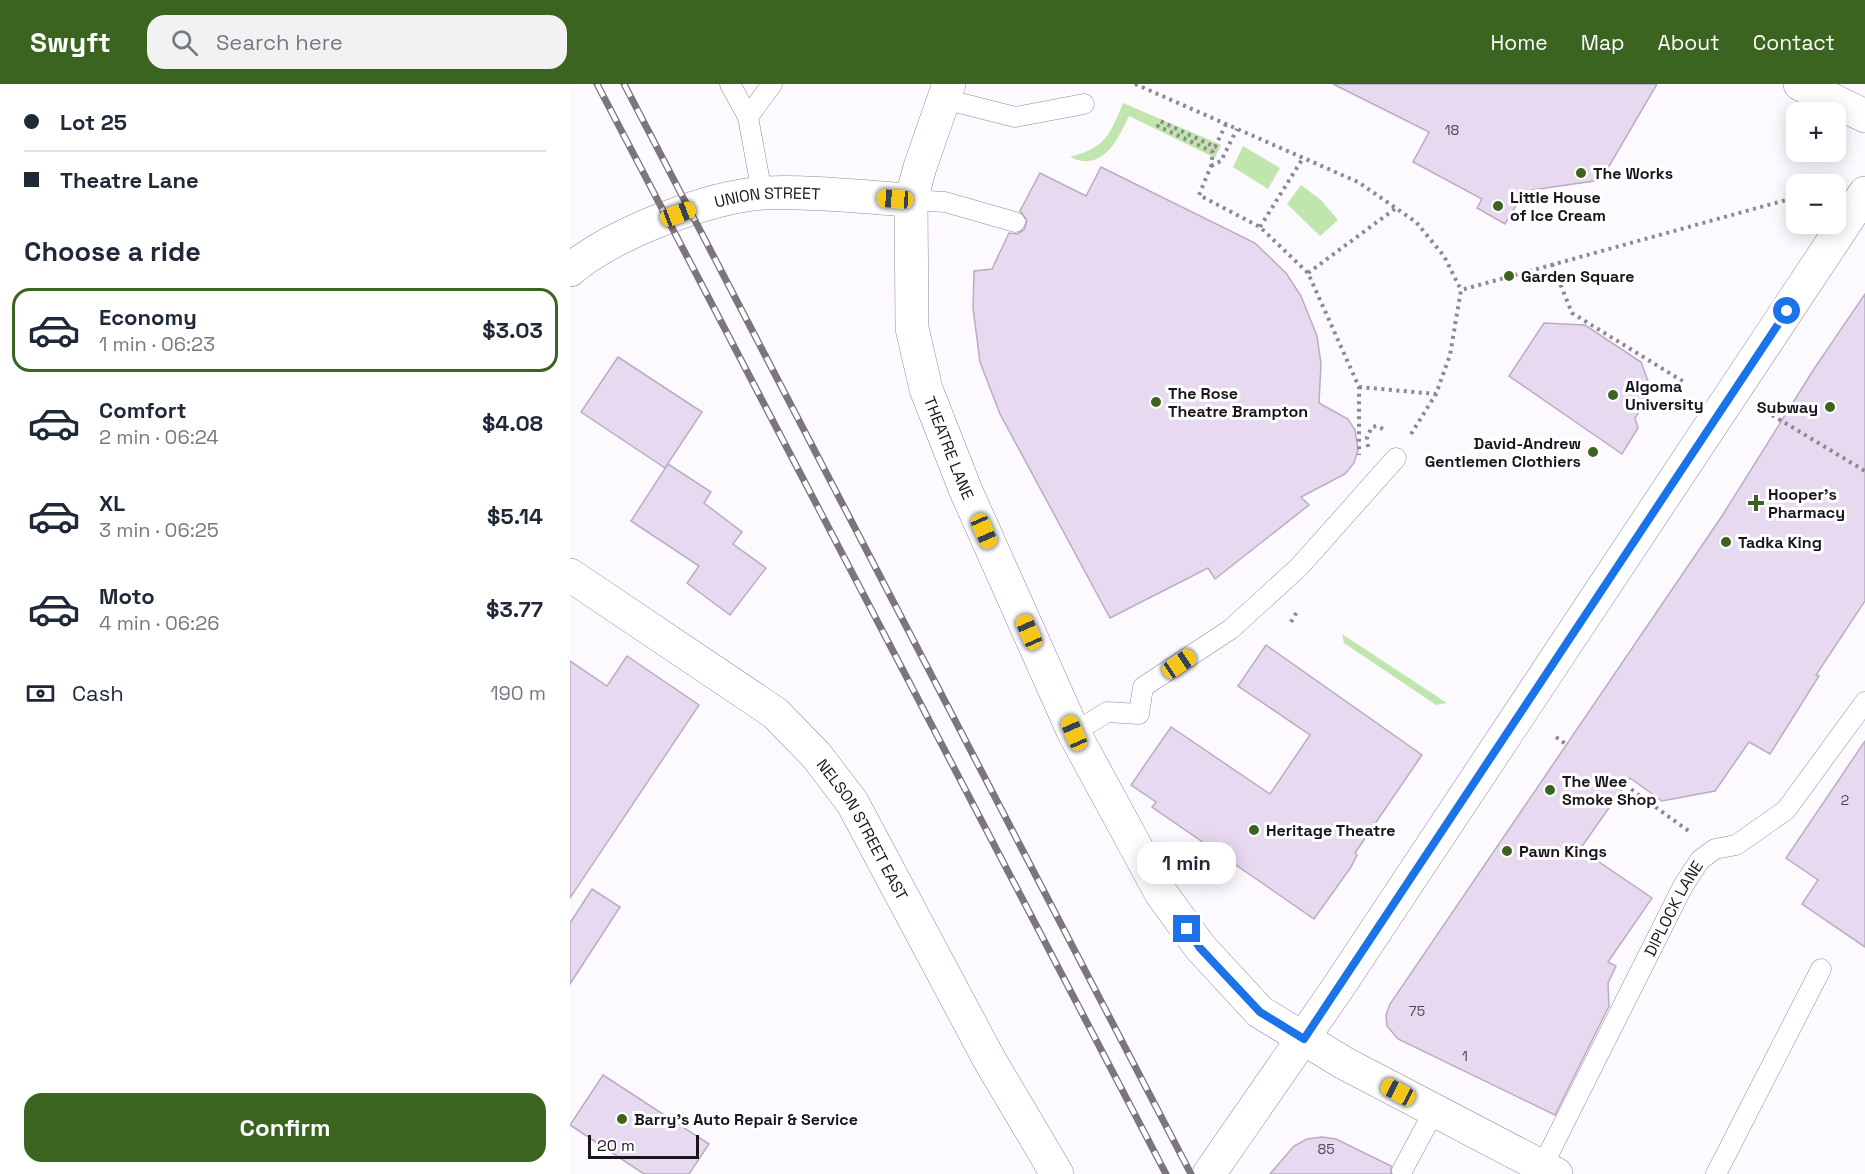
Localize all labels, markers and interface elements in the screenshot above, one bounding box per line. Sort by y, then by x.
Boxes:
search box [147,15,567,69]
text: Swyft [30,24,111,60]
icon: search [168,26,201,59]
text: Search here [216,28,343,56]
text: Home [1490,29,1548,56]
text: Map [1581,29,1625,56]
text: About [1658,29,1720,56]
text: Contact [1753,29,1835,56]
map controls [1786,102,1846,234]
button: + [1786,102,1846,162]
text: Lot 25 [60,108,127,136]
house number: 18 [1445,121,1460,139]
place label: The Works [1593,163,1673,184]
text: Theatre Lane [60,166,199,194]
marker: The Works [1574,166,1588,180]
button: − [1786,174,1846,234]
street label: UNION STREET [712,183,821,213]
place label: Little House of Ice Cream [1510,187,1606,226]
car [876,189,914,209]
car [658,199,698,229]
marker: Little House of Ice Cream [1491,199,1505,213]
text: Choose a ride [24,234,201,269]
place label: Garden Square [1521,266,1635,287]
marker: Garden Square [1502,269,1516,283]
route start [1773,297,1800,324]
icon: car [27,303,81,357]
text: Economy [99,303,197,331]
text: $3.03 [482,316,543,344]
text: 1 min · 06:23 [99,331,215,357]
place label: Algoma University [1625,376,1704,415]
place label: The Rose Theatre Brampton [1168,383,1308,422]
marker: Algoma University [1606,388,1620,402]
street label: THEATRE LANE [919,394,978,503]
marker: The Rose Theatre Brampton [1149,395,1163,409]
icon: car [27,396,81,450]
text: Comfort [99,396,187,424]
place label: Subway [1757,397,1818,418]
marker: Subway [1823,400,1837,414]
text: $4.08 [482,409,543,437]
text: 2 min · 06:24 [99,424,219,450]
place label: David-Andrew Gentlemen Clothiers [1425,433,1581,472]
marker: David-Andrew Gentlemen Clothiers [1586,445,1600,459]
place label: Hooper's Pharmacy [1768,484,1845,523]
icon: car [27,489,81,543]
text: XL [99,489,125,517]
marker: Hooper's Pharmacy [1749,496,1763,510]
text: $5.14 [487,502,543,530]
car [968,511,1000,551]
text: 3 min · 06:25 [99,517,219,543]
place label: Tadka King [1738,532,1822,553]
marker: Tadka King [1719,535,1733,549]
icon: car [27,582,81,636]
text: Moto [99,582,155,610]
text: $3.77 [486,595,543,623]
text: 4 min · 06:26 [99,610,219,636]
car [1013,612,1045,652]
car [1159,646,1199,682]
icon: cash [24,677,57,710]
text: Cash [72,679,124,707]
text: 190 m [490,680,546,706]
car [1058,713,1090,753]
street label: NELSON STREET EAST [812,755,912,904]
place label: The Wee Smoke Shop [1562,771,1657,810]
marker: The Wee Smoke Shop [1543,783,1557,797]
house number: 2 [1841,791,1849,809]
place label: Heritage Theatre [1266,820,1395,841]
marker: Heritage Theatre [1247,823,1261,837]
place label: Pawn Kings [1519,841,1607,862]
callout: 1 min [1138,842,1236,884]
marker: Pawn Kings [1500,844,1514,858]
text: 1 min [1162,850,1211,876]
street label: DIPLOCK LANE [1639,857,1708,960]
route end [1173,915,1200,942]
house number: 75 [1409,1002,1425,1020]
house number: 1 [1462,1047,1468,1065]
car [1378,1076,1418,1108]
button: Confirm [24,1093,546,1162]
place label: Barry’s Auto Repair & Service [634,1109,858,1130]
marker: Barry’s Auto Repair & Service [615,1112,629,1126]
scale bar [588,1132,699,1160]
text: 20 m [597,1135,635,1156]
house number: 85 [1317,1140,1335,1158]

